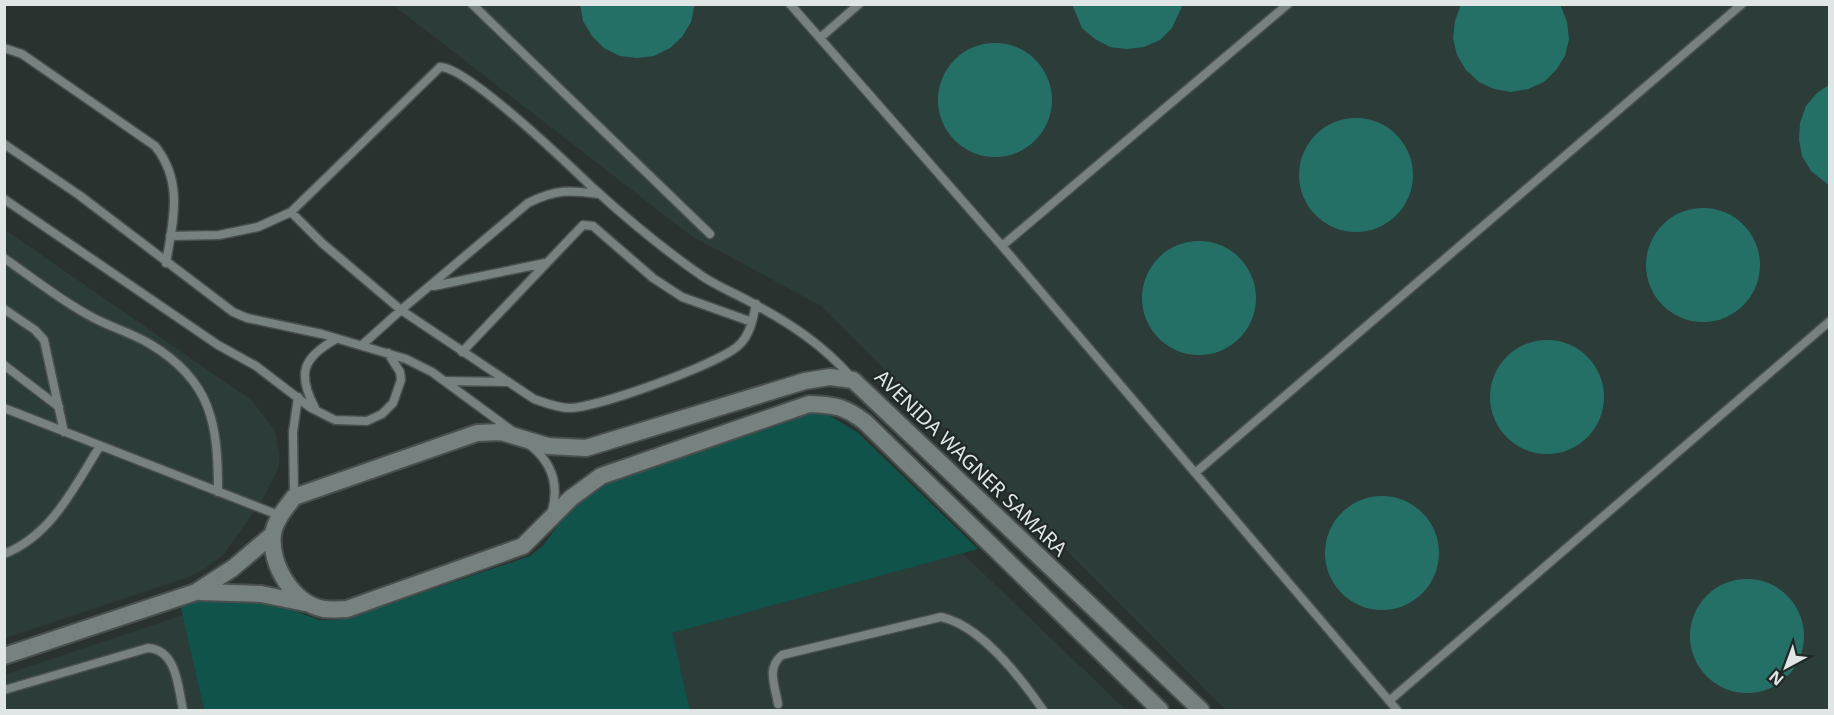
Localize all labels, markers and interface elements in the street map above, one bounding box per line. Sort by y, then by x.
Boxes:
street label: AVENIDA WAGNER SAMARA [869,363,1074,562]
north arrow [1756,637,1816,697]
text: N [1764,666,1788,691]

